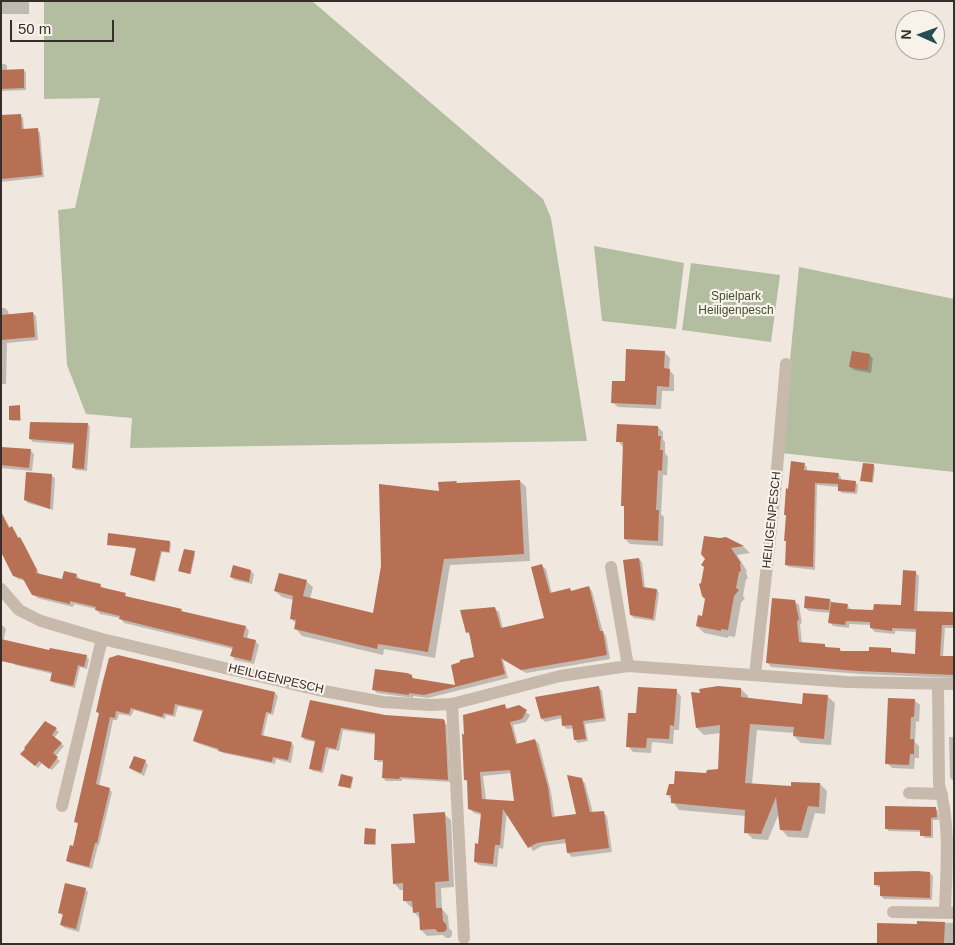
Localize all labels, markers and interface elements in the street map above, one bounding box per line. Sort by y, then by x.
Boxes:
scale bar [12,10,116,42]
north arrow [895,10,945,60]
text: 50 m [18,20,51,37]
text: N [898,29,914,40]
park label: Spielpark Heiligenpesch [698,290,774,318]
street label: HEILIGENPESCH [760,471,784,569]
street label: HEILIGENPESCH [227,661,325,697]

